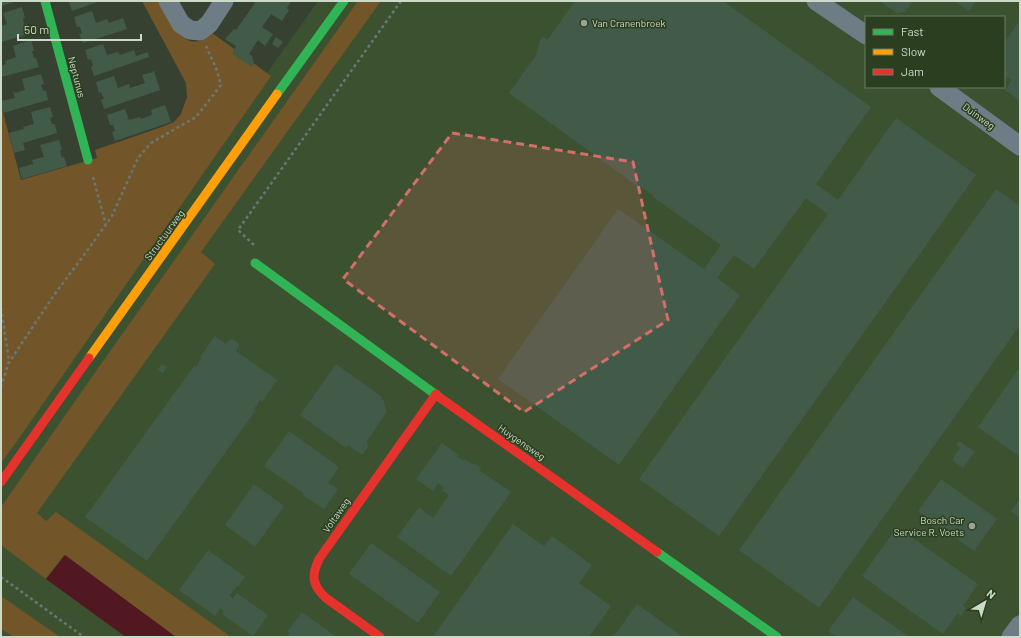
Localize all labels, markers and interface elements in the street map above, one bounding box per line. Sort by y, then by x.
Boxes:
scale bar [18,16,141,42]
legend [865,16,1005,88]
place label: Van Cranenbroek [592,17,666,29]
marker: Van Cranenbroek [579,18,589,28]
text: 50 m [24,22,49,36]
text: Fast [901,24,924,38]
text: Slow [901,44,926,58]
street label: Neptunus [66,55,88,99]
text: Jam [901,64,924,78]
street label: Duinweg [961,100,997,132]
street label: Structuurweg [142,207,186,263]
street label: Huygensweg [496,421,548,463]
street label: Voltaweg [320,495,352,535]
place label: Bosch Car Service R. Voets [894,514,964,538]
marker: Bosch Car Service R. Voets [967,521,977,531]
north arrow [965,582,1005,622]
text: N [985,586,998,601]

